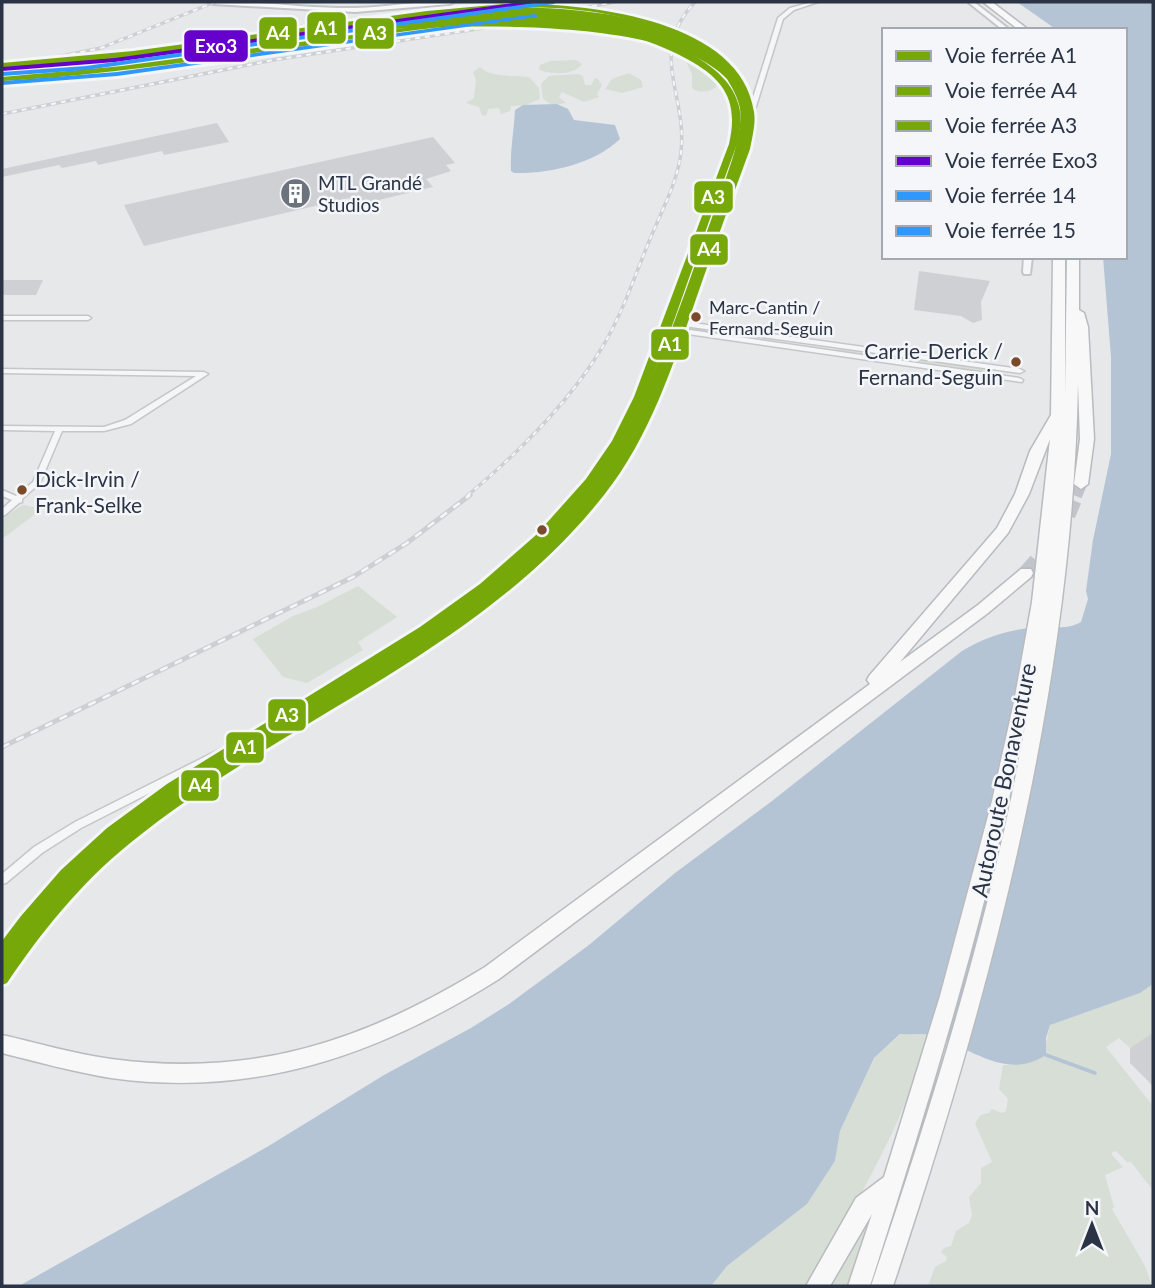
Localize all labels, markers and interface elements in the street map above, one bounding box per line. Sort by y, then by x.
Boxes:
line badge: A1 [306,11,347,45]
line badge: A4 [258,16,298,50]
text: A1 [313,16,338,39]
line badge: A3 [354,17,395,50]
text: A4 [265,21,290,44]
text: A3 [362,21,387,44]
legend [882,28,1127,259]
line badge: Exo3 [183,29,249,63]
text: Exo3 [195,34,237,57]
text: Voie ferrée A1 [945,42,1077,67]
text: Voie ferrée A4 [945,77,1077,102]
text: Voie ferrée A3 [945,112,1077,137]
text: Voie ferrée Exo3 [945,147,1098,172]
place label: MTL Grandé Studios [318,171,422,216]
building icon: MTL Grandé Studios [278,176,312,210]
line badge: A3 [693,180,734,214]
text: Voie ferrée 14 [945,182,1076,207]
text: A3 [700,185,725,208]
text: Voie ferrée 15 [945,217,1076,242]
line badge: A4 [689,233,729,266]
text: A4 [696,237,721,260]
place label: Marc-Cantin / Fernand-Seguin [709,296,833,339]
marker: Marc-Cantin / Fernand-Seguin [689,310,703,324]
line badge: A1 [650,328,690,361]
text: A1 [657,332,682,355]
place label: Carrie-Derick / Fernand-Seguin [858,338,1003,389]
marker: Carrie-Derick / Fernand-Seguin [1009,355,1023,369]
place label: Dick-Irvin / Frank-Selke [35,466,142,517]
marker: Dick-Irvin / Frank-Selke [15,483,29,497]
unlabelled marker [535,523,549,537]
street label: Autoroute Bonaventure [965,660,1041,900]
line badge: A3 [267,698,307,732]
text: A3 [274,703,299,726]
line badge: A1 [225,731,265,764]
text: A1 [232,735,257,758]
line badge: A4 [180,769,220,802]
text: A4 [187,773,212,796]
north arrow [1057,1190,1127,1260]
text: N [1085,1196,1099,1219]

